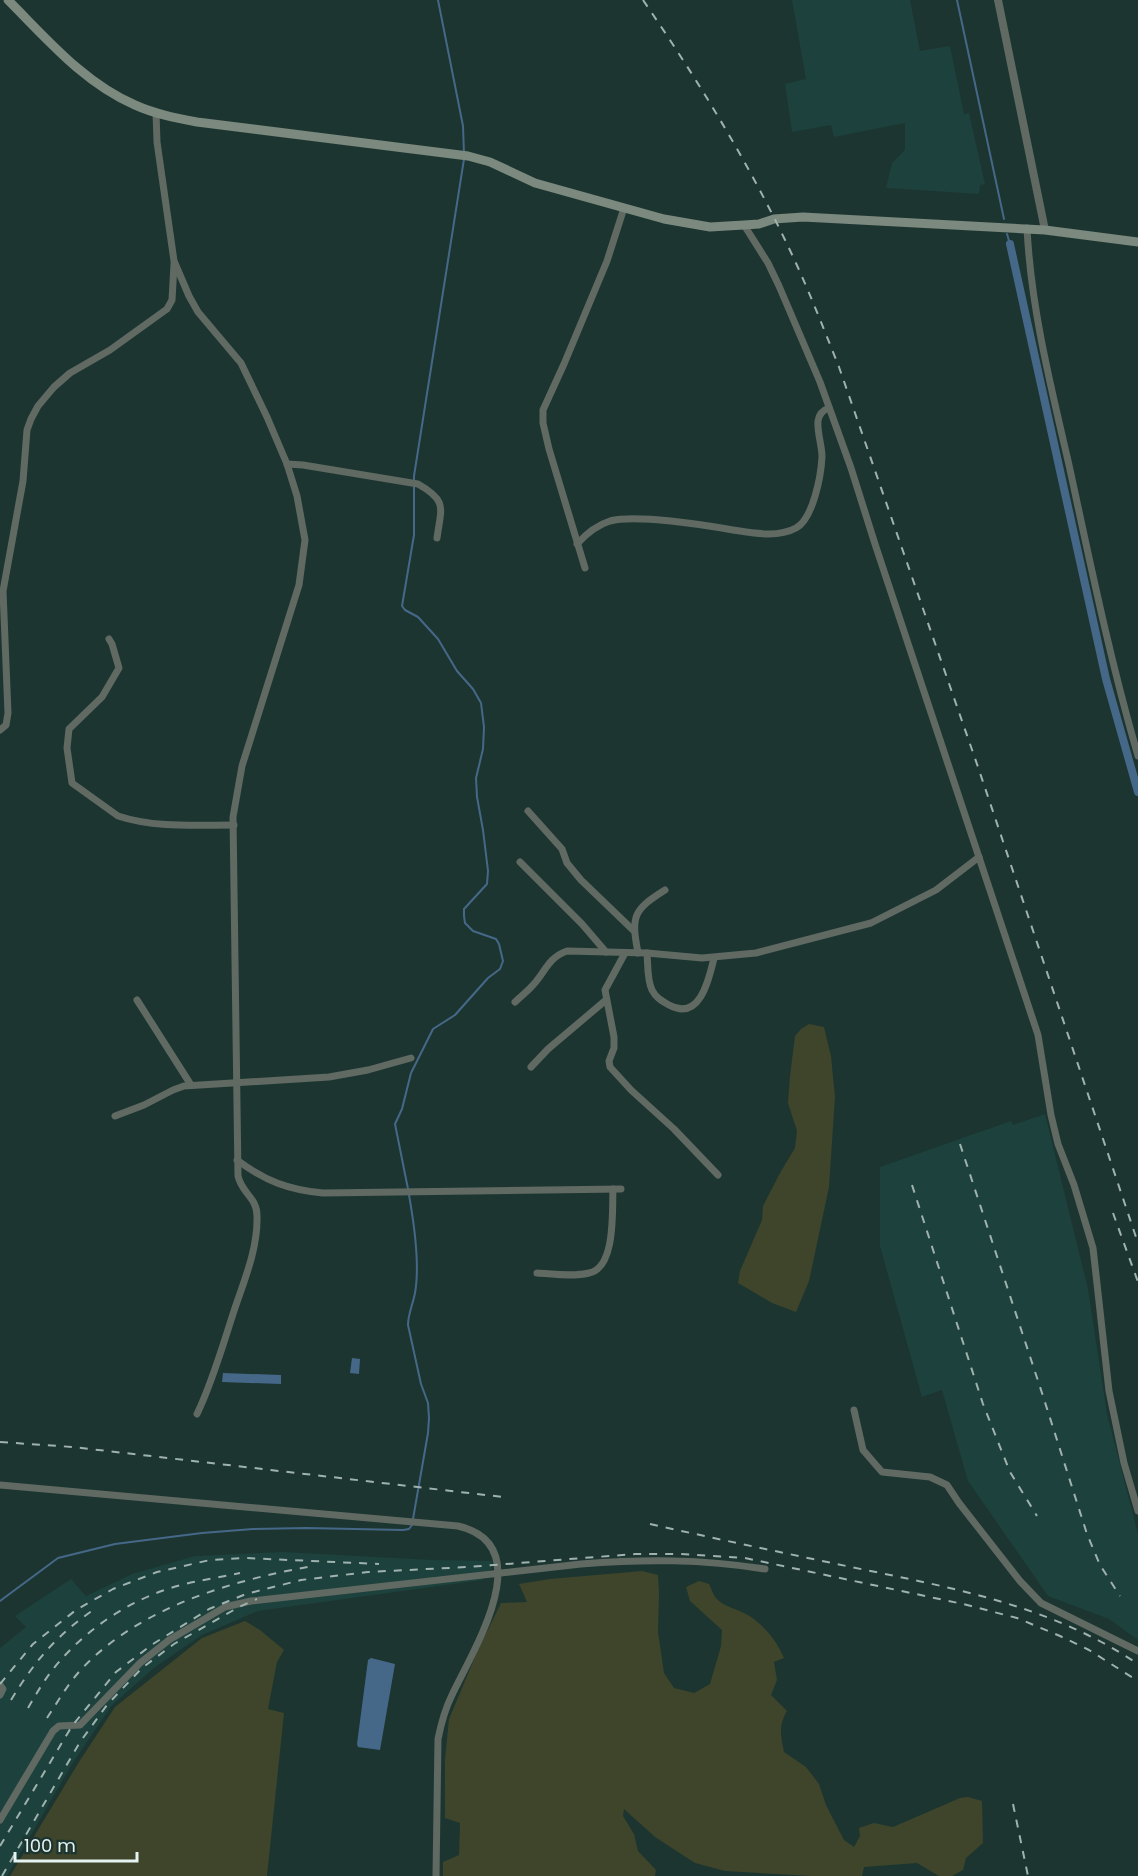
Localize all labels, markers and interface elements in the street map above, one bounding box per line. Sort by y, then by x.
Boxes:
scale bar [15,1825,136,1863]
text: 100 m [24,1833,76,1858]

